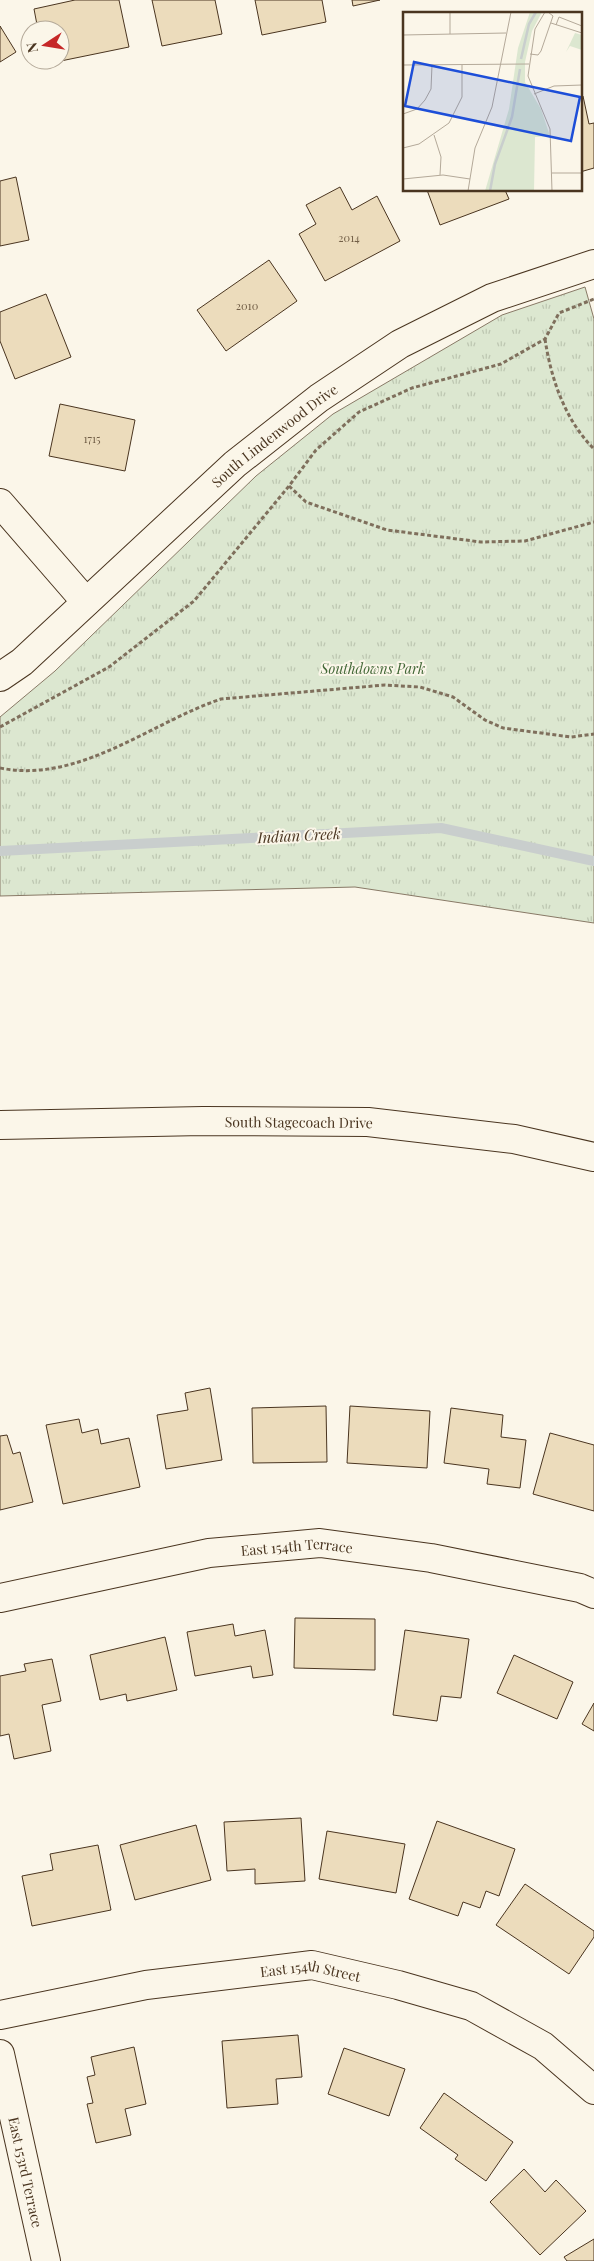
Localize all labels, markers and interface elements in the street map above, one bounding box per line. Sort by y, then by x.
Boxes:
inset map [403,12,582,191]
north arrow [20,20,70,70]
text: N [21,41,42,55]
house number: 2014 [338,230,360,245]
house number: 2010 [236,298,259,313]
street label: South Lindenwood Drive [207,379,341,491]
house number: 1715 [83,431,101,446]
park label: Southdowns Park [320,659,425,678]
water label: Indian Creek [256,823,341,847]
street label: South Stagecoach Drive [225,1112,374,1132]
street label: East 154th Terrace [240,1534,354,1560]
street label: East 154th Street [259,1955,364,1986]
street label: East 153rd Terrace [5,2115,48,2229]

